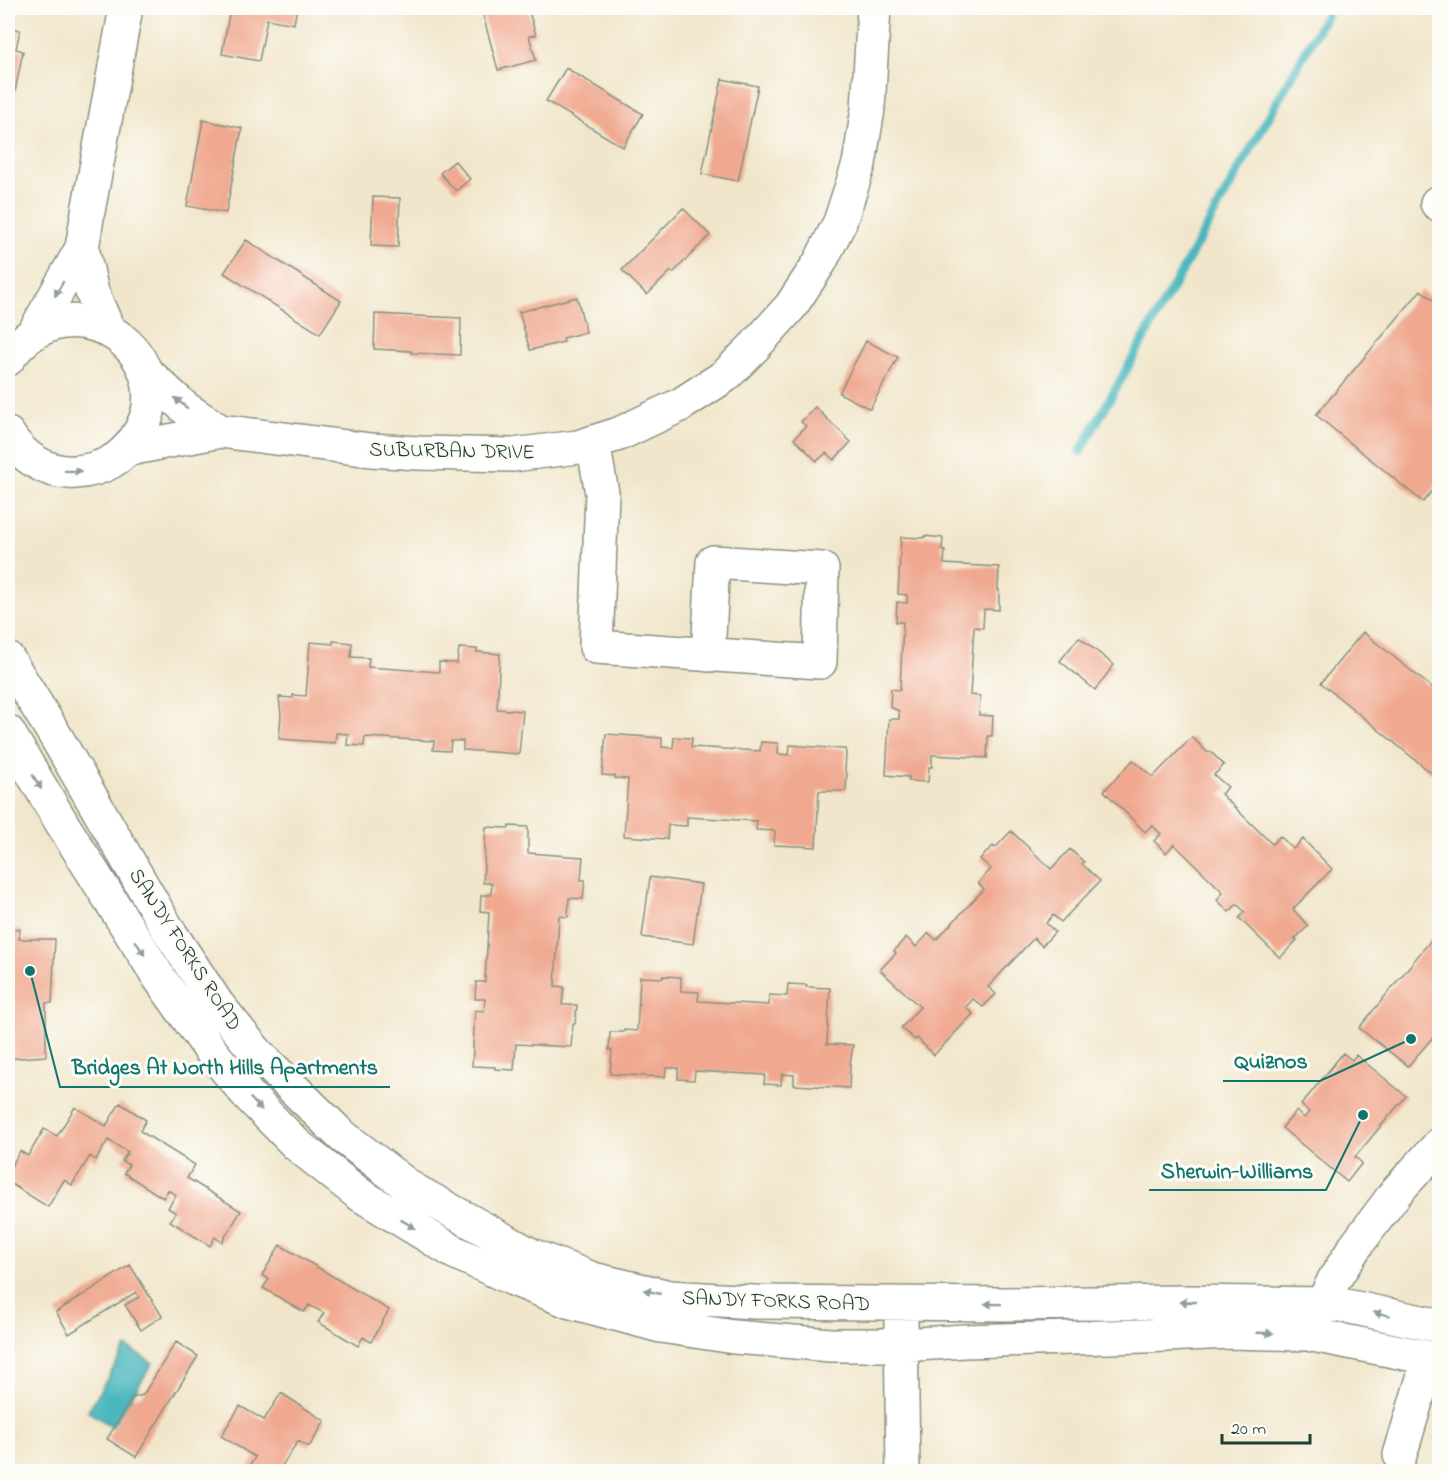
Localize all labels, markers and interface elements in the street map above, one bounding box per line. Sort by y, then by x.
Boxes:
one-way arrow [54,281,64,298]
one-way arrow [174,397,189,410]
street label: SUBURBAN DRIVE [369,436,535,468]
one-way arrow [63,467,82,476]
one-way arrow [32,774,43,790]
street label: SANDY FORKS ROAD [120,863,248,1037]
one-way arrow [134,940,145,956]
callout: Quiznos [1223,1041,1320,1081]
callout: Bridges At North Hills Apartments [60,1047,390,1087]
text: Quiznos [1234,1047,1308,1079]
text: Bridges At North Hills Apartments [71,1053,378,1086]
one-way arrow [249,1096,263,1110]
callout: Sherwin-Williams [1149,1150,1326,1190]
text: Sherwin-Williams [1161,1157,1313,1189]
one-way arrow [400,1219,416,1230]
street label: SANDY FORKS ROAD [681,1284,871,1320]
one-way arrow [643,1287,661,1297]
one-way arrow [1179,1297,1198,1307]
one-way arrow [984,1299,1003,1309]
one-way arrow [1373,1308,1392,1318]
one-way arrow [1256,1328,1275,1337]
scale bar [1222,1407,1310,1445]
text: 20 m [1231,1417,1266,1443]

